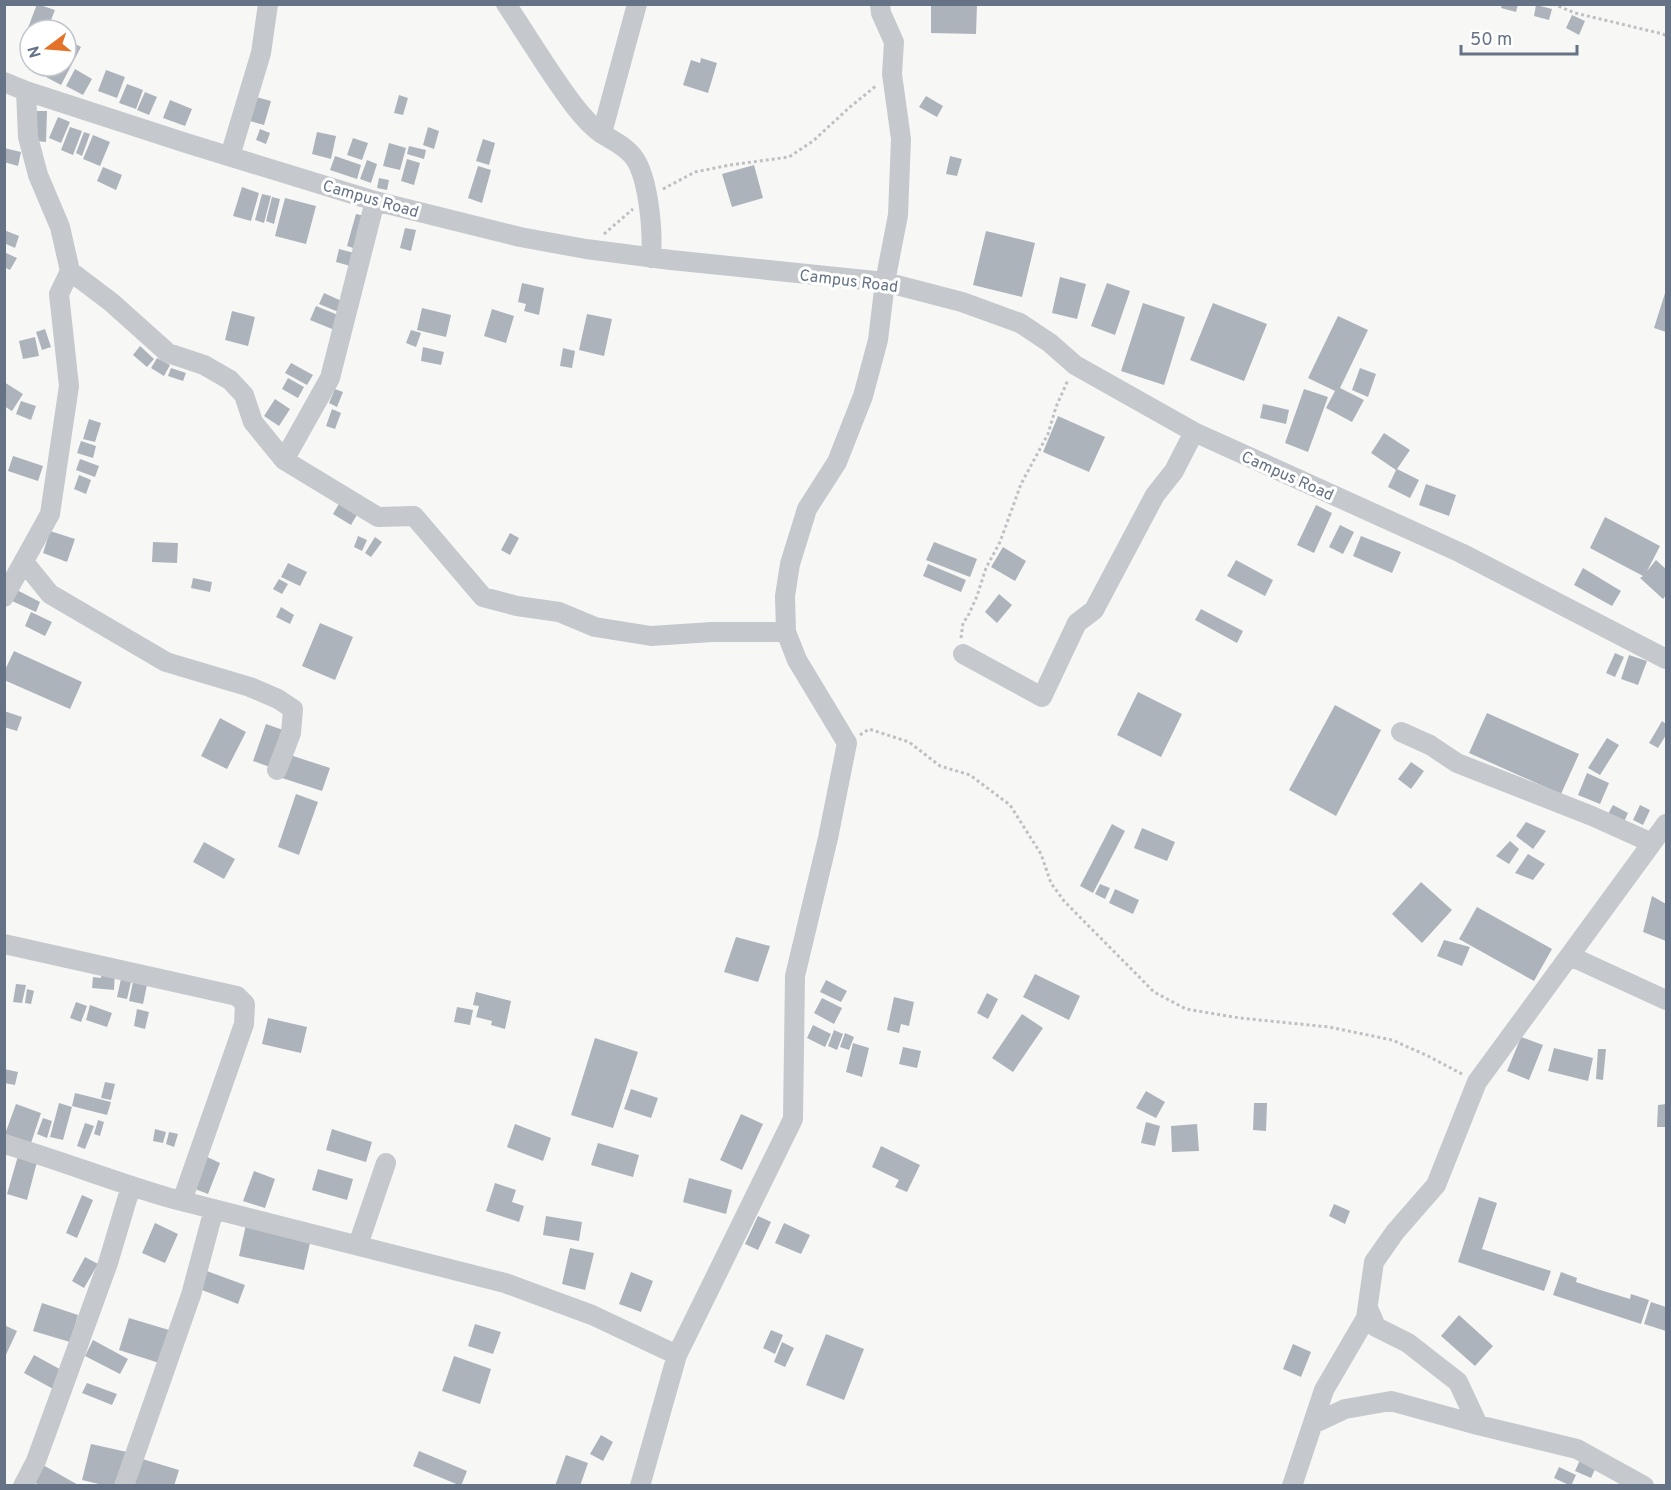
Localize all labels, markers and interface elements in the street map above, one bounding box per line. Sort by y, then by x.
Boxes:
north arrow [18,18,78,78]
scale bar [1461,18,1576,56]
text: 50 m [1470,29,1512,52]
text: N [24,43,47,60]
street label: Campus Road [320,177,421,223]
street label: Campus Road [798,266,899,298]
street label: Campus Road [1238,448,1337,506]

